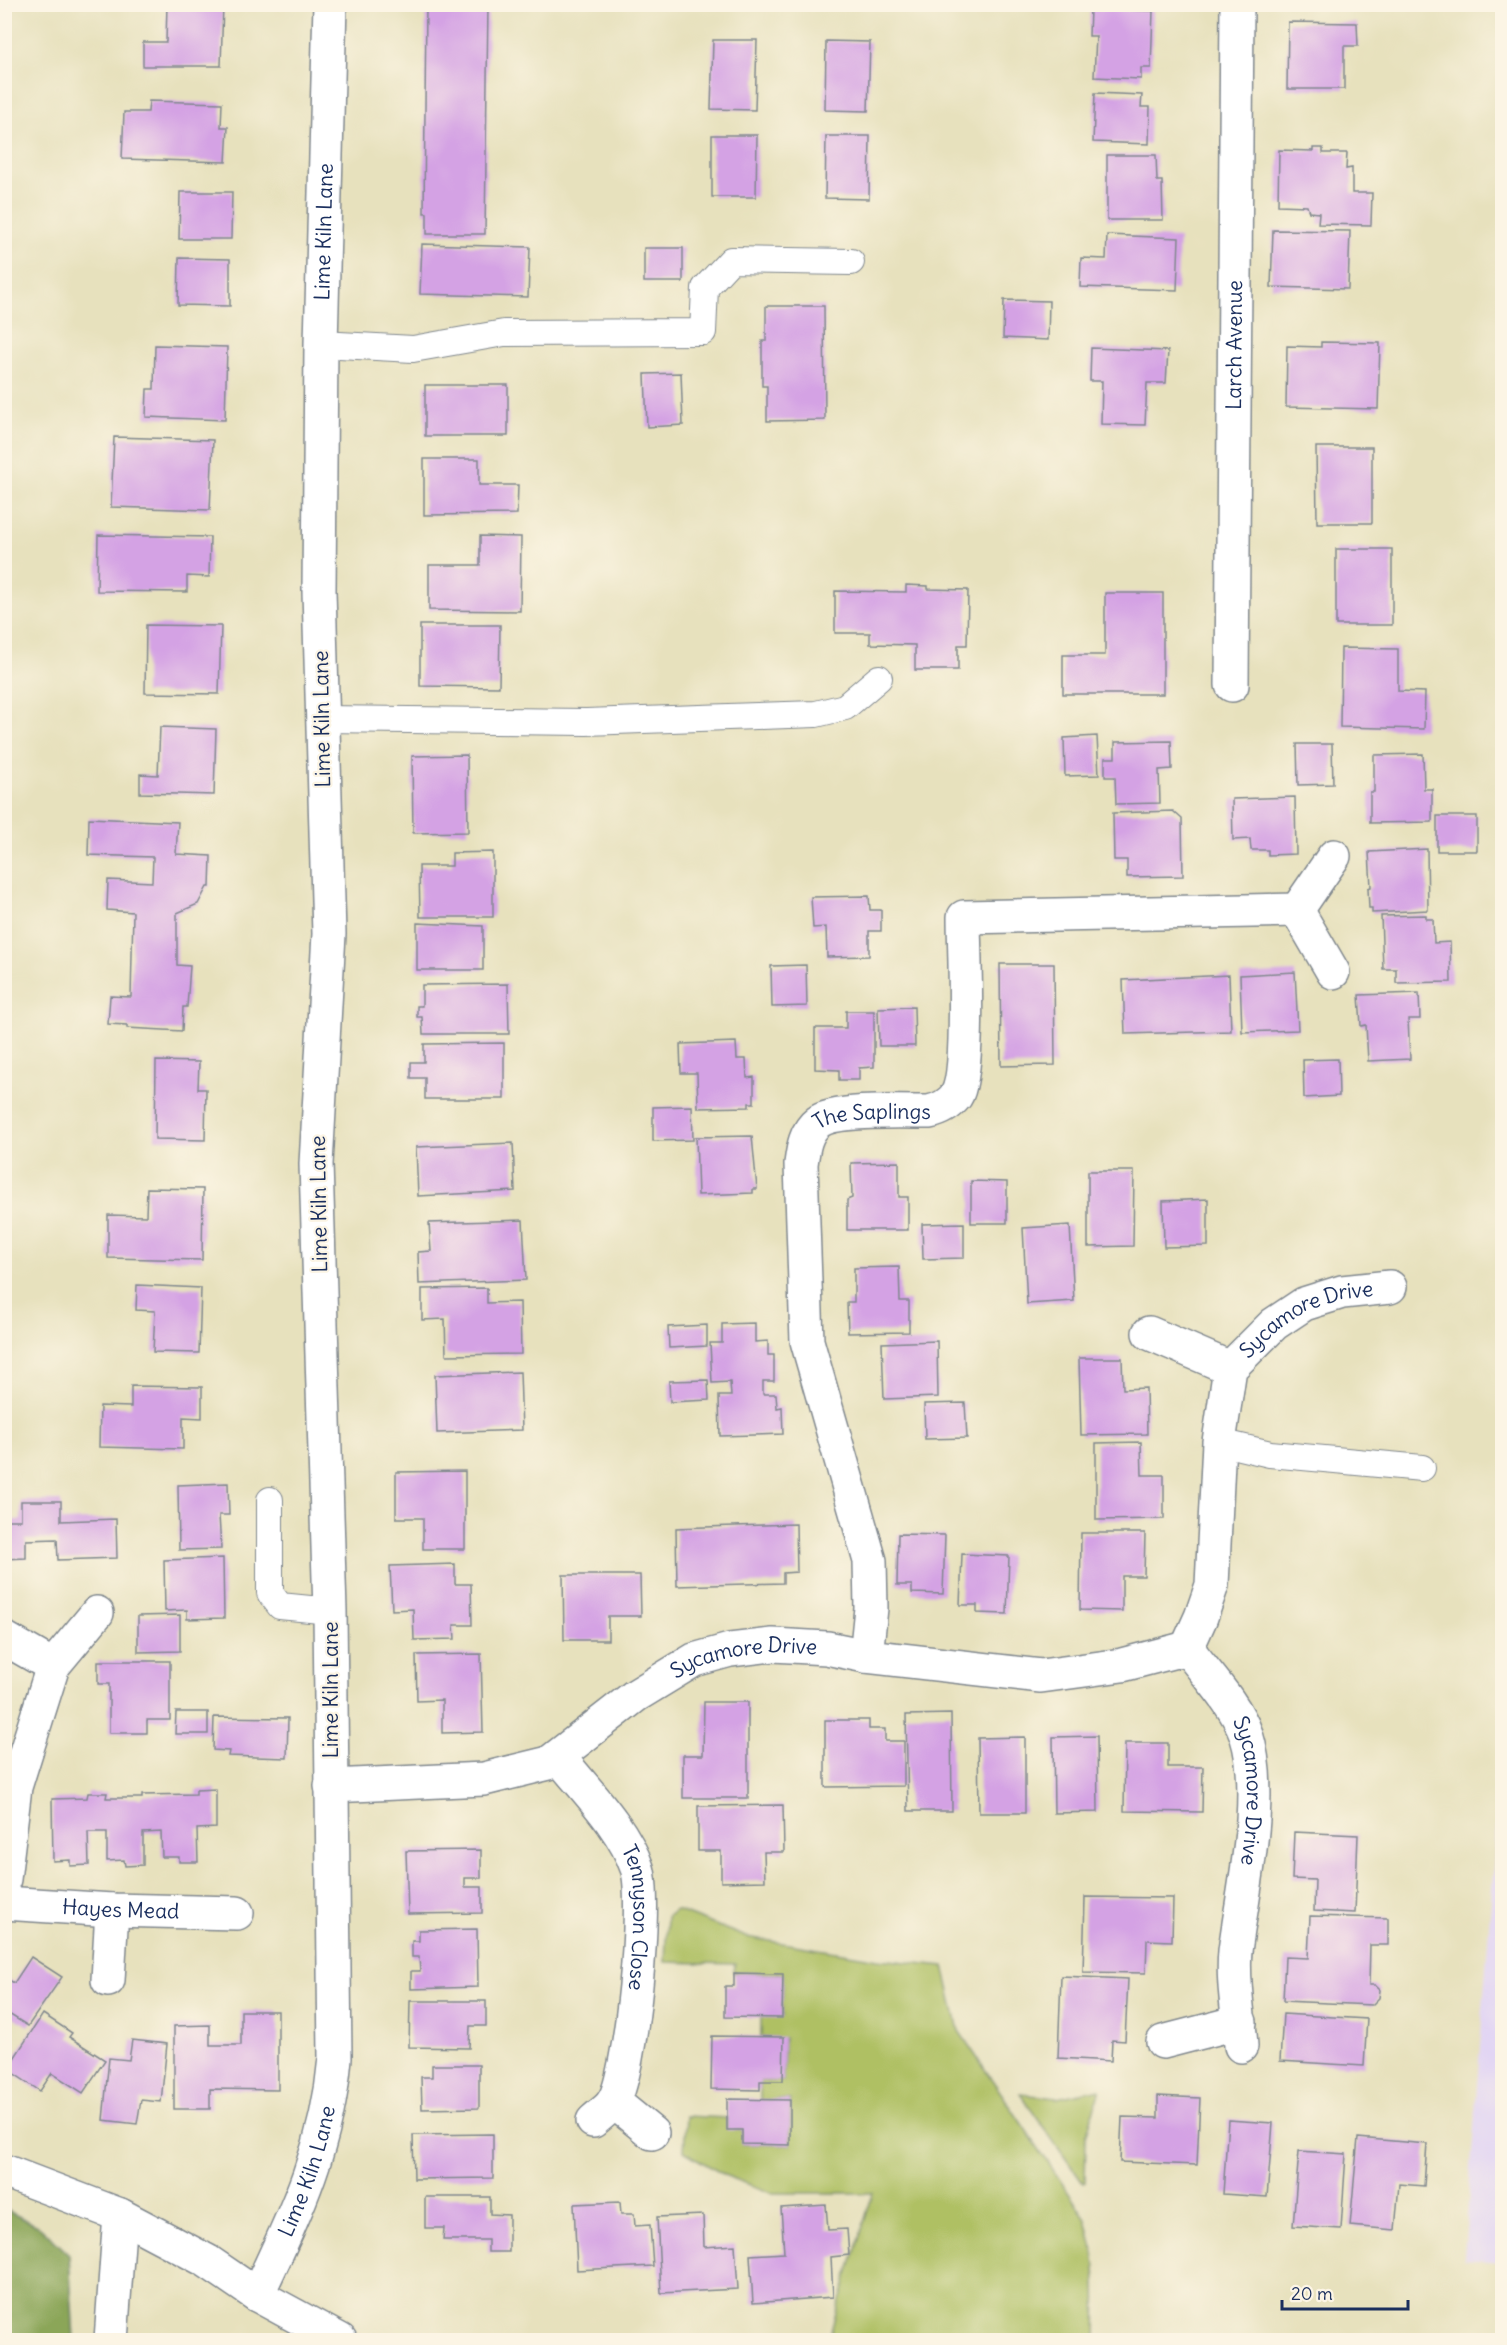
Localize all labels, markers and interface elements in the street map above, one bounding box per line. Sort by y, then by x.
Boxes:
street label: Lime Kiln Lane [308,163,339,301]
street label: Larch Avenue [1220,280,1248,410]
street label: Lime Kiln Lane [307,650,336,788]
street label: The Saplings [807,1098,931,1135]
street label: Lime Kiln Lane [304,1135,333,1273]
street label: Sycamore Drive [1234,1275,1374,1364]
street label: Lime Kiln Lane [317,1621,344,1759]
street label: Sycamore Drive [665,1631,818,1684]
street label: Sycamore Drive [1227,1711,1268,1867]
street label: Tennyson Close [616,1840,654,1992]
street label: Hayes Mead [61,1893,180,1925]
street label: Lime Kiln Lane [272,2103,341,2241]
scale bar [1282,2273,1408,2311]
text: 20 m [1291,2282,1333,2305]

